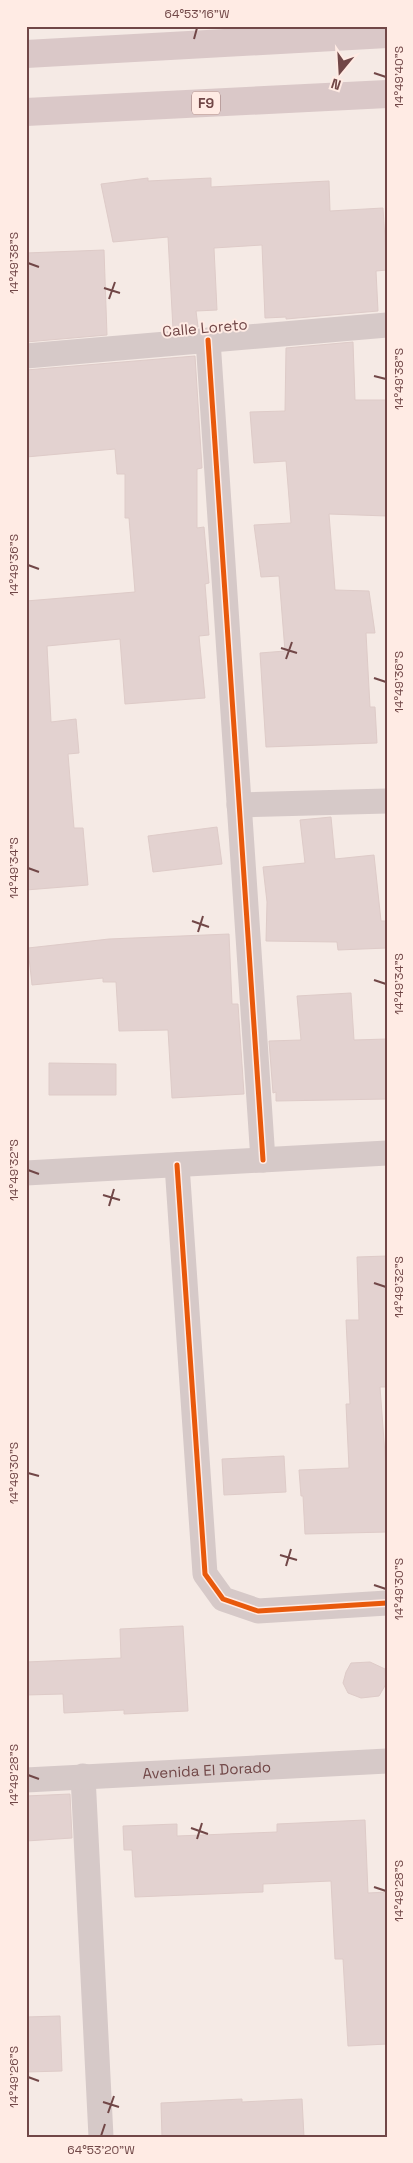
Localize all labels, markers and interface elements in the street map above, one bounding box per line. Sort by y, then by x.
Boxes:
text: 64°53'16"W [165,6,230,22]
text: 14°49'40"S [391,46,407,108]
north arrow [316,48,366,98]
text: N [329,74,343,94]
road number: F9 [192,92,220,115]
text: 14°49'38"S [6,232,22,294]
street label: Calle Loreto [161,314,248,341]
text: 14°49'38"S [391,348,407,410]
text: 14°49'36"S [6,534,22,596]
text: 14°49'36"S [391,651,407,713]
text: 14°49'34"S [6,837,22,899]
text: 14°49'34"S [391,953,407,1015]
text: 14°49'32"S [6,1139,22,1201]
text: 14°49'32"S [391,1256,407,1318]
text: 14°49'30"S [6,1442,22,1504]
text: 14°49'30"S [391,1558,407,1620]
text: 14°49'28"S [6,1744,22,1806]
street label: Avenida El Dorado [142,1757,272,1783]
text: 14°49'28"S [391,1860,407,1922]
text: 14°49'26"S [6,2046,22,2108]
text: 64°53'20"W [67,2142,135,2158]

